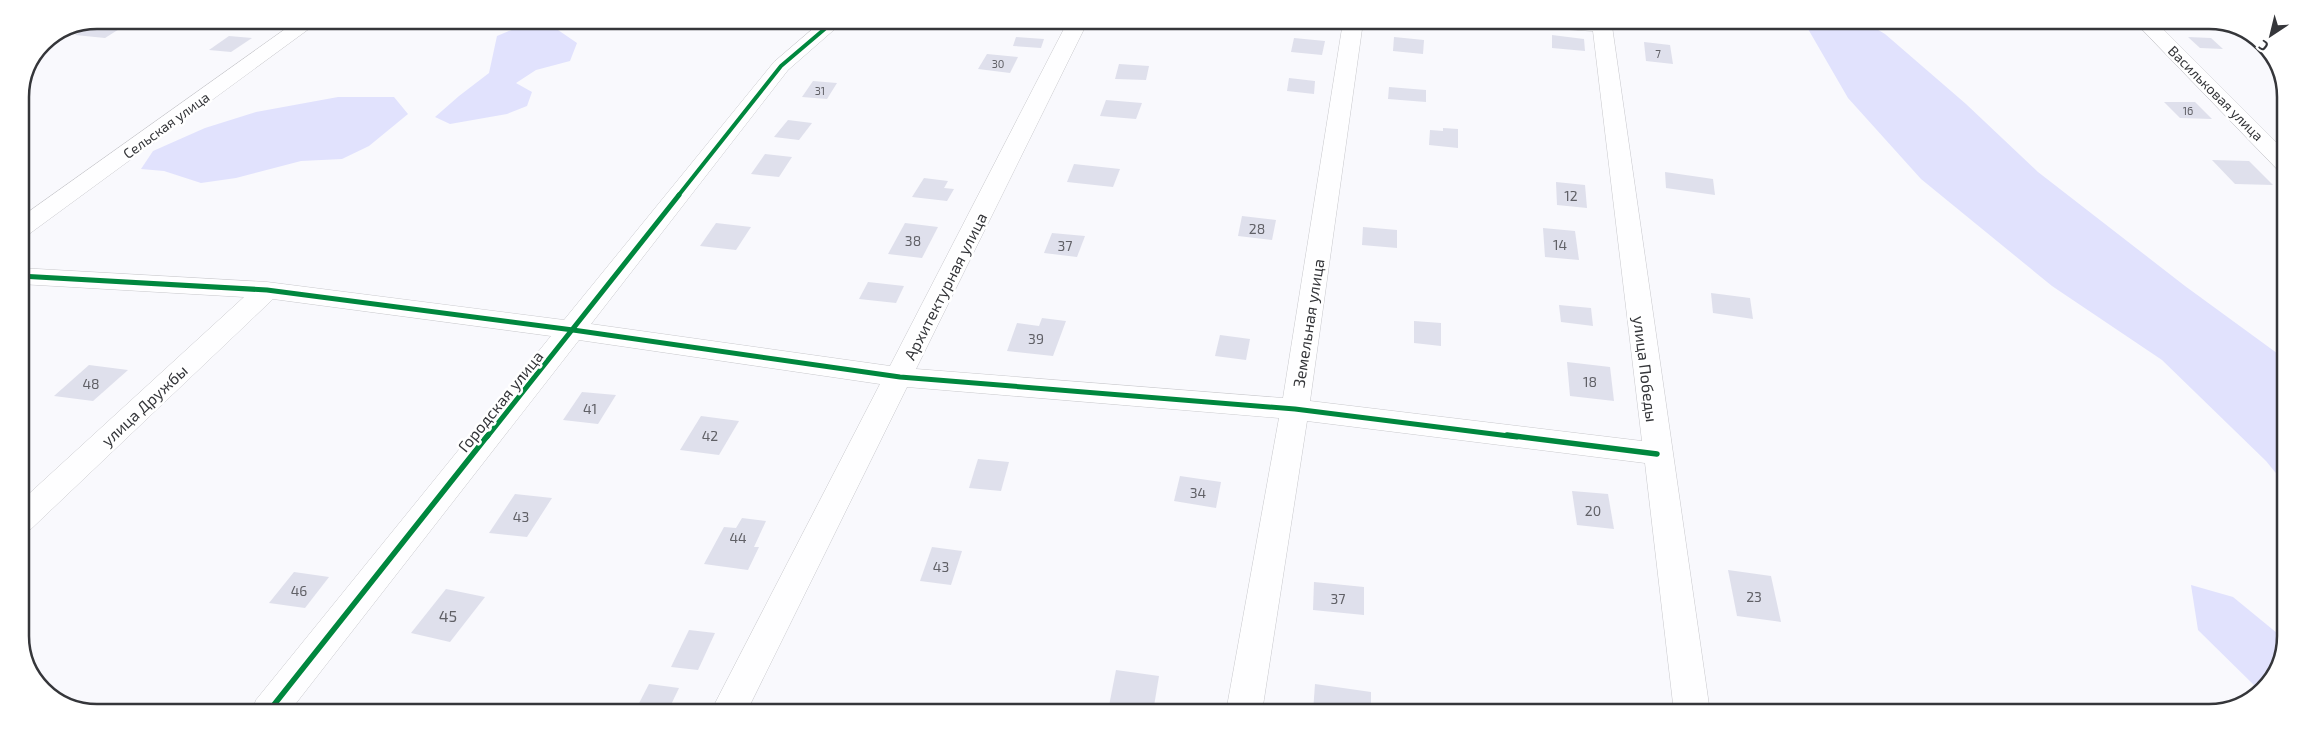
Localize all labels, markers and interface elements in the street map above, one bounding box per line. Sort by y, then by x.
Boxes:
north arrow [2246,10,2296,60]
text: С [2255,37,2272,55]
street label: Васильковая улица [2165,42,2267,144]
house number: 7 [1655,47,1661,60]
house number: 30 [992,57,1004,70]
house number: 31 [815,84,825,97]
street label: Сельская улица [120,88,212,162]
house number: 16 [2183,104,2193,117]
house number: 12 [1564,187,1578,204]
street label: Архитектурная улица [900,209,991,363]
house number: 28 [1249,220,1265,237]
house number: 38 [905,232,921,249]
house number: 14 [1553,236,1567,253]
house number: 37 [1058,237,1072,254]
street label: Земельная улица [1288,257,1329,389]
street label: улица Победы [1629,315,1662,423]
house number: 39 [1028,330,1044,347]
street label: Городская улица [453,347,547,456]
street label: улица Дружбы [97,360,192,450]
house number: 18 [1583,373,1597,390]
house number: 48 [82,375,100,392]
house number: 41 [583,400,597,417]
house number: 42 [702,427,718,444]
house number: 34 [1190,484,1206,501]
house number: 20 [1585,502,1601,519]
house number: 43 [513,508,529,525]
house number: 44 [729,529,747,546]
house number: 43 [933,558,949,575]
house number: 46 [291,582,307,599]
house number: 23 [1746,588,1762,605]
house number: 37 [1331,590,1345,607]
house number: 45 [439,606,457,625]

